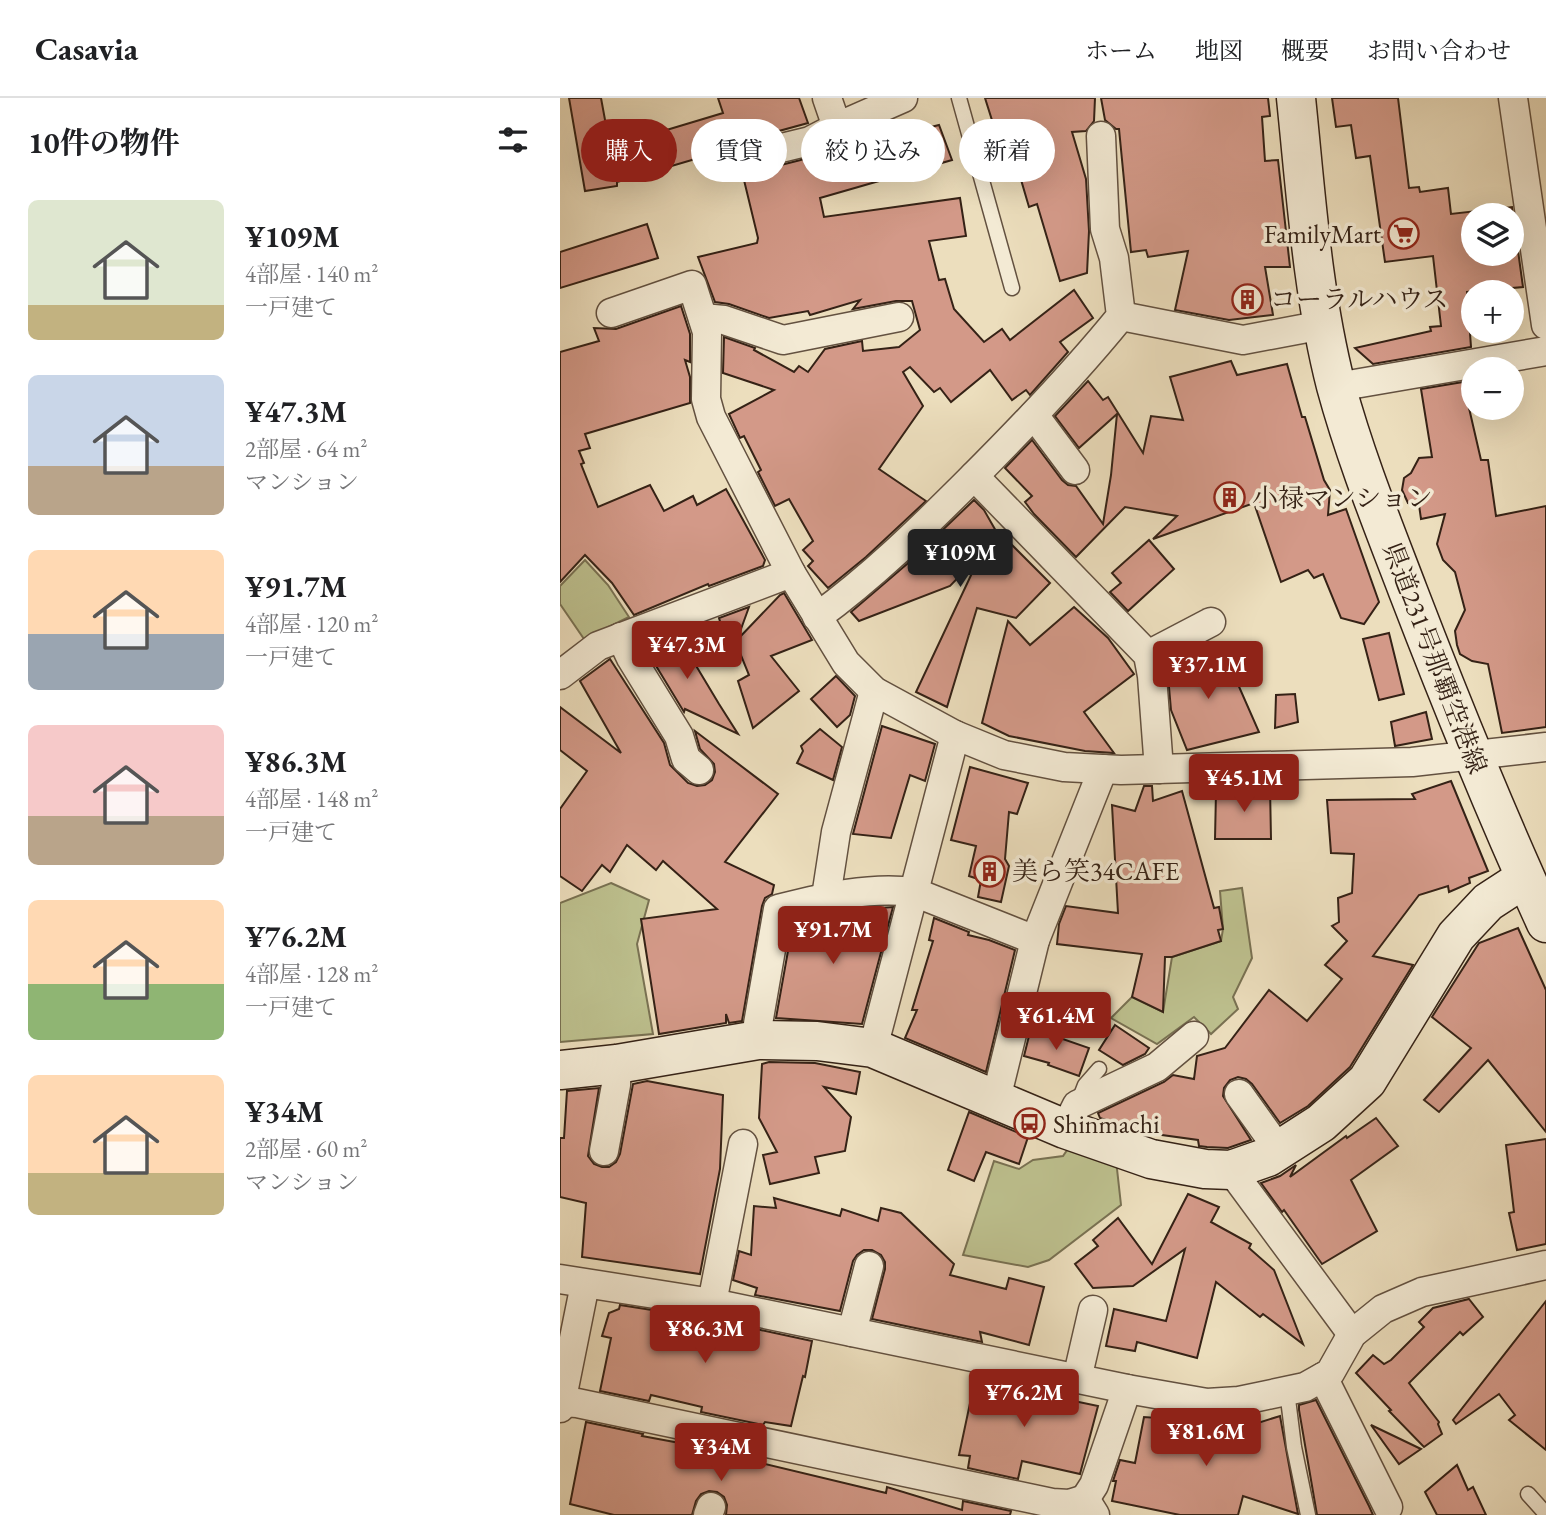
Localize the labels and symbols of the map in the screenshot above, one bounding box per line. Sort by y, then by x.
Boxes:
place label: FamilyMart [1264,217,1381,251]
supermarket icon: FamilyMart [1387,217,1421,251]
building icon: コーラルハウス [1230,282,1264,316]
place label: コーラルハウス [1270,282,1449,316]
building icon: 小禄マンション [1212,481,1246,515]
place label: 小禄マンション [1252,481,1433,515]
pin: ¥109M [911,530,1009,589]
street label: 県道231号那覇空港線 [1375,537,1495,779]
pin: ¥47.3M [630,622,744,681]
pin: ¥37.1M [1151,642,1265,701]
pin: ¥45.1M [1187,754,1301,814]
building icon: 美ら笑34CAFE [972,854,1006,888]
place label: 美ら笑34CAFE [1012,854,1180,888]
pin: ¥91.7M [776,906,890,966]
pin: ¥61.4M [999,992,1113,1052]
bus stop icon: Shinmachi [1013,1107,1047,1141]
place label: Shinmachi [1053,1107,1160,1141]
pin: ¥86.3M [648,1306,762,1365]
pin: ¥76.2M [967,1370,1081,1429]
pin: ¥81.6M [1149,1408,1263,1468]
pin: ¥34M [680,1424,762,1483]

